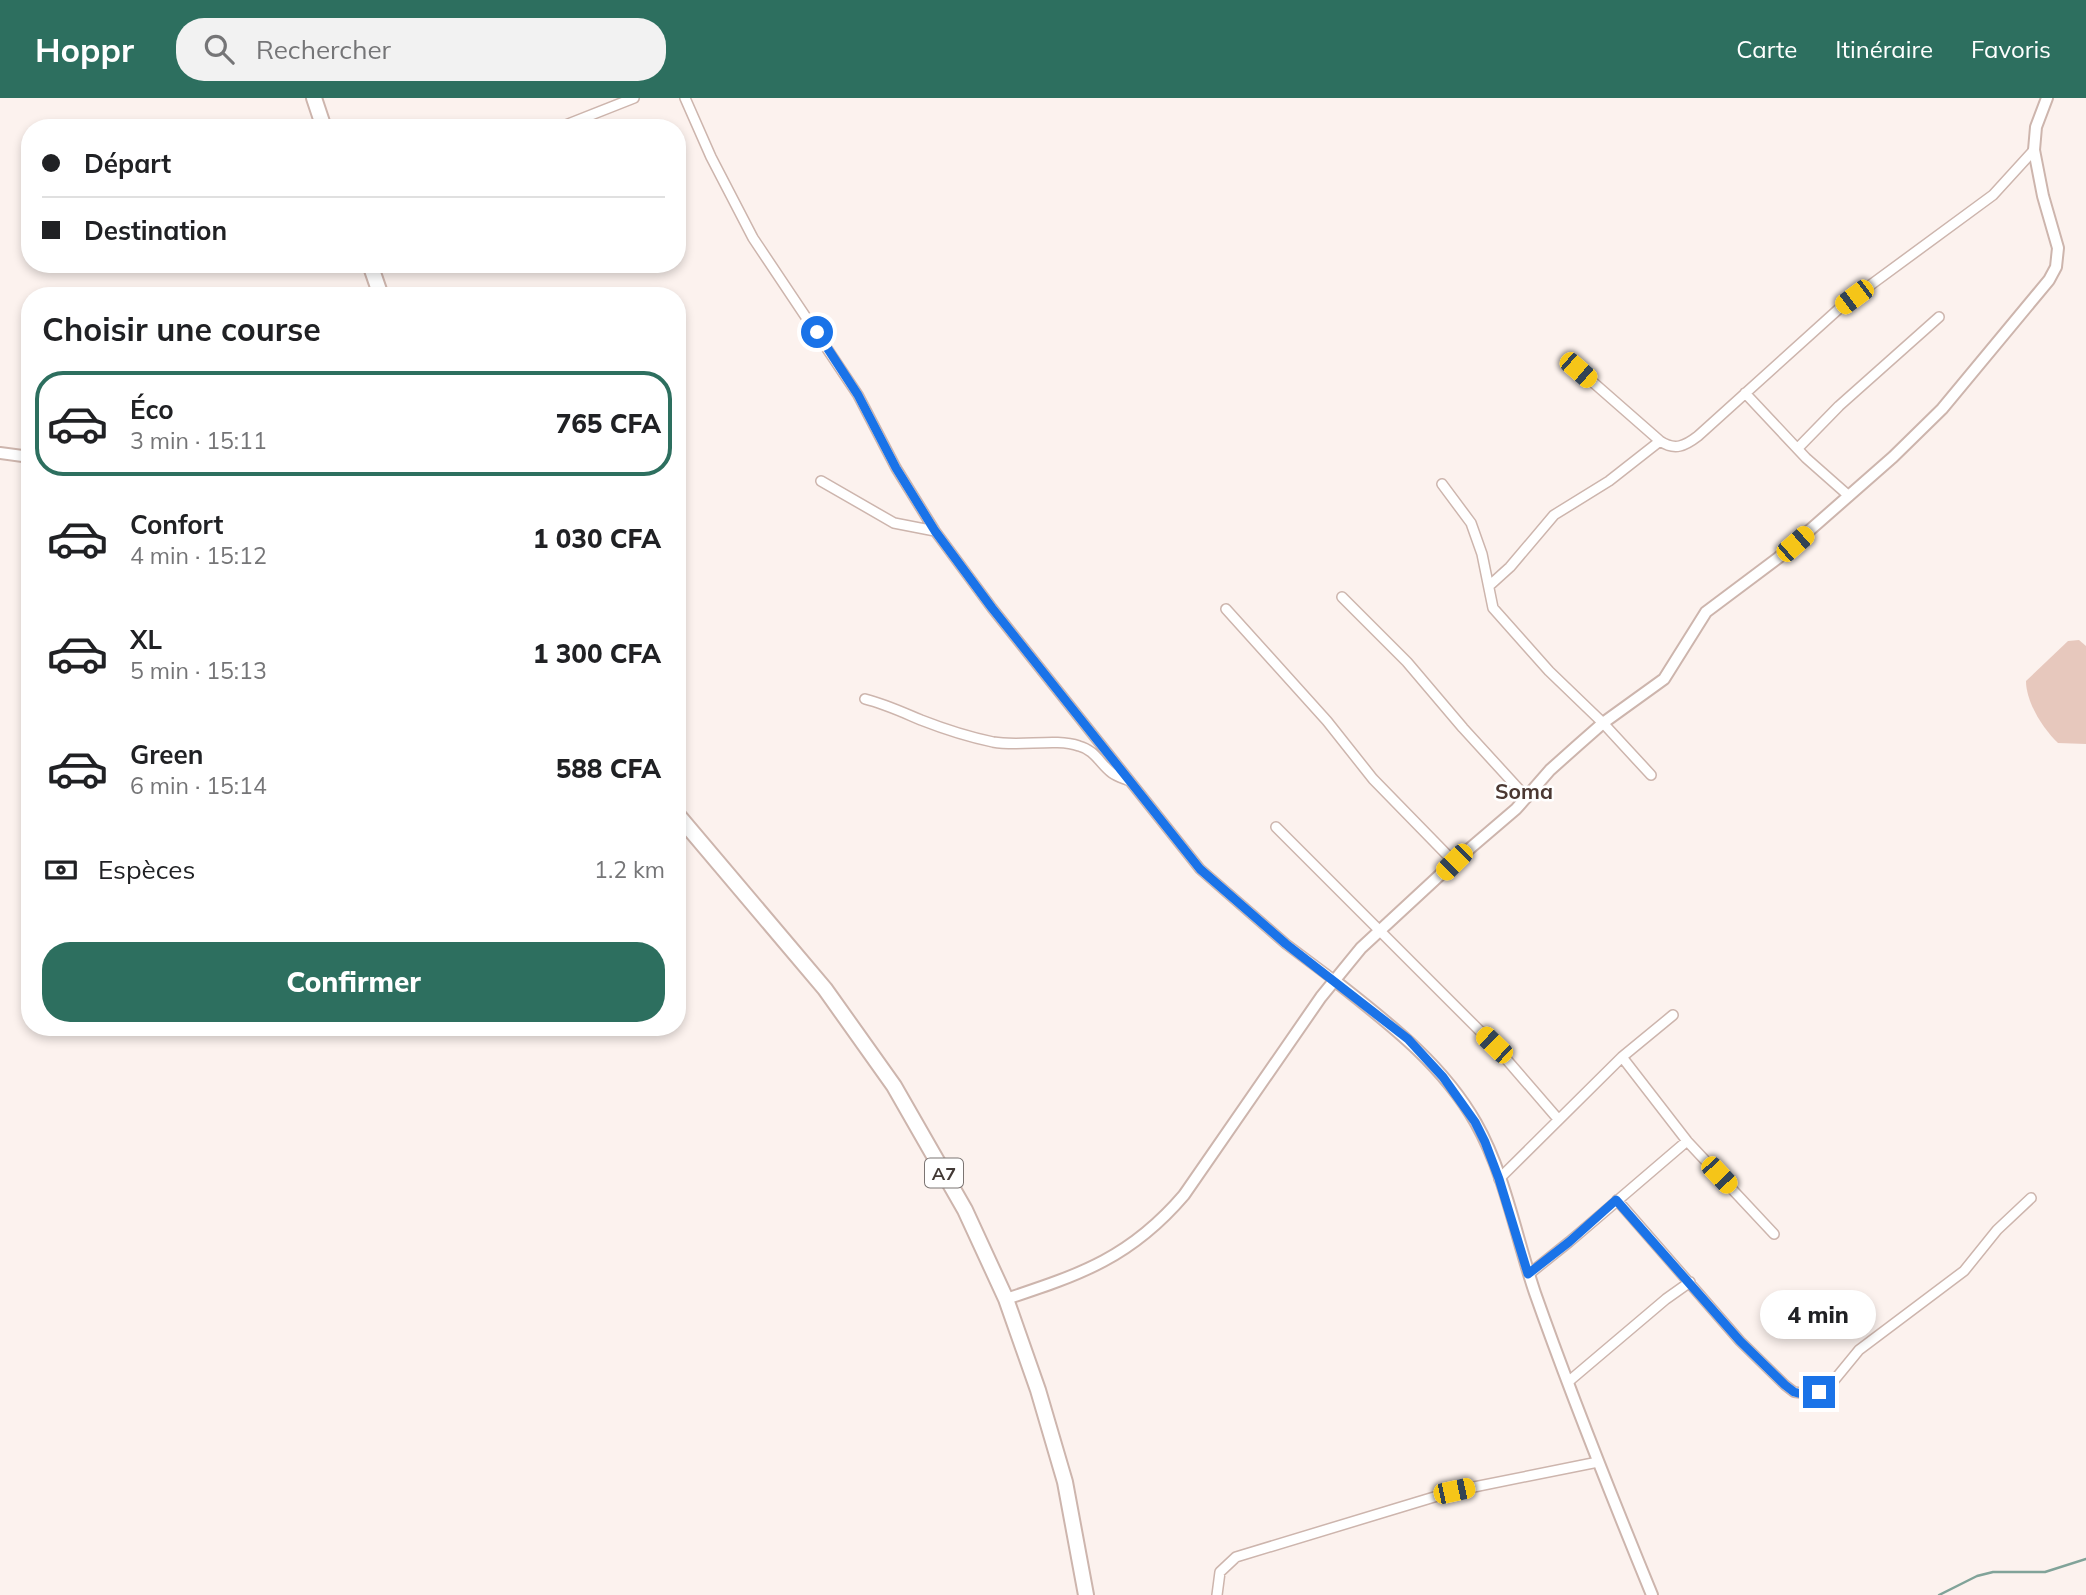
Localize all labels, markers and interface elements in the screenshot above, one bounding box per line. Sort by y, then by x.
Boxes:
search box [176,18,666,81]
text: Hoppr [35,29,134,70]
icon: search [200,30,238,68]
text: Rechercher [256,33,391,66]
text: Carte [1736,34,1797,64]
text: Itinéraire [1835,34,1933,64]
text: Favoris [1971,34,2051,64]
text: Départ [84,147,171,180]
text: Destination [84,214,227,247]
car [1831,276,1878,318]
text: Choisir une course [42,309,321,349]
route start [801,316,833,348]
car [1556,348,1601,392]
icon: car [46,392,109,455]
text: Éco [130,393,174,426]
text: 765 CFA [556,407,661,440]
text: 3 min · 15:11 [130,426,267,455]
icon: car [46,507,109,570]
text: Confort [130,508,223,541]
text: 1 030 CFA [533,522,661,555]
car [1773,522,1818,566]
text: 4 min · 15:12 [130,541,267,570]
icon: car [46,622,109,685]
text: XL [130,623,162,656]
text: 1 300 CFA [533,637,661,670]
text: 5 min · 15:13 [130,656,267,685]
icon: car [46,737,109,800]
text: Green [130,738,203,771]
text: 588 CFA [556,752,661,785]
text: 6 min · 15:14 [130,771,267,800]
district label: Soma [1495,778,1553,804]
car [1432,840,1477,884]
icon: cash [42,851,80,889]
text: Espèces [98,853,195,886]
text: 1.2 km [594,855,665,884]
button: Confirmer [42,942,665,1022]
car [1472,1023,1517,1067]
car [1697,1152,1742,1198]
road number: A7 [925,1158,963,1188]
callout: 4 min [1761,1290,1877,1340]
text: 4 min [1787,1300,1849,1329]
route end [1803,1376,1835,1408]
car [1432,1476,1477,1506]

